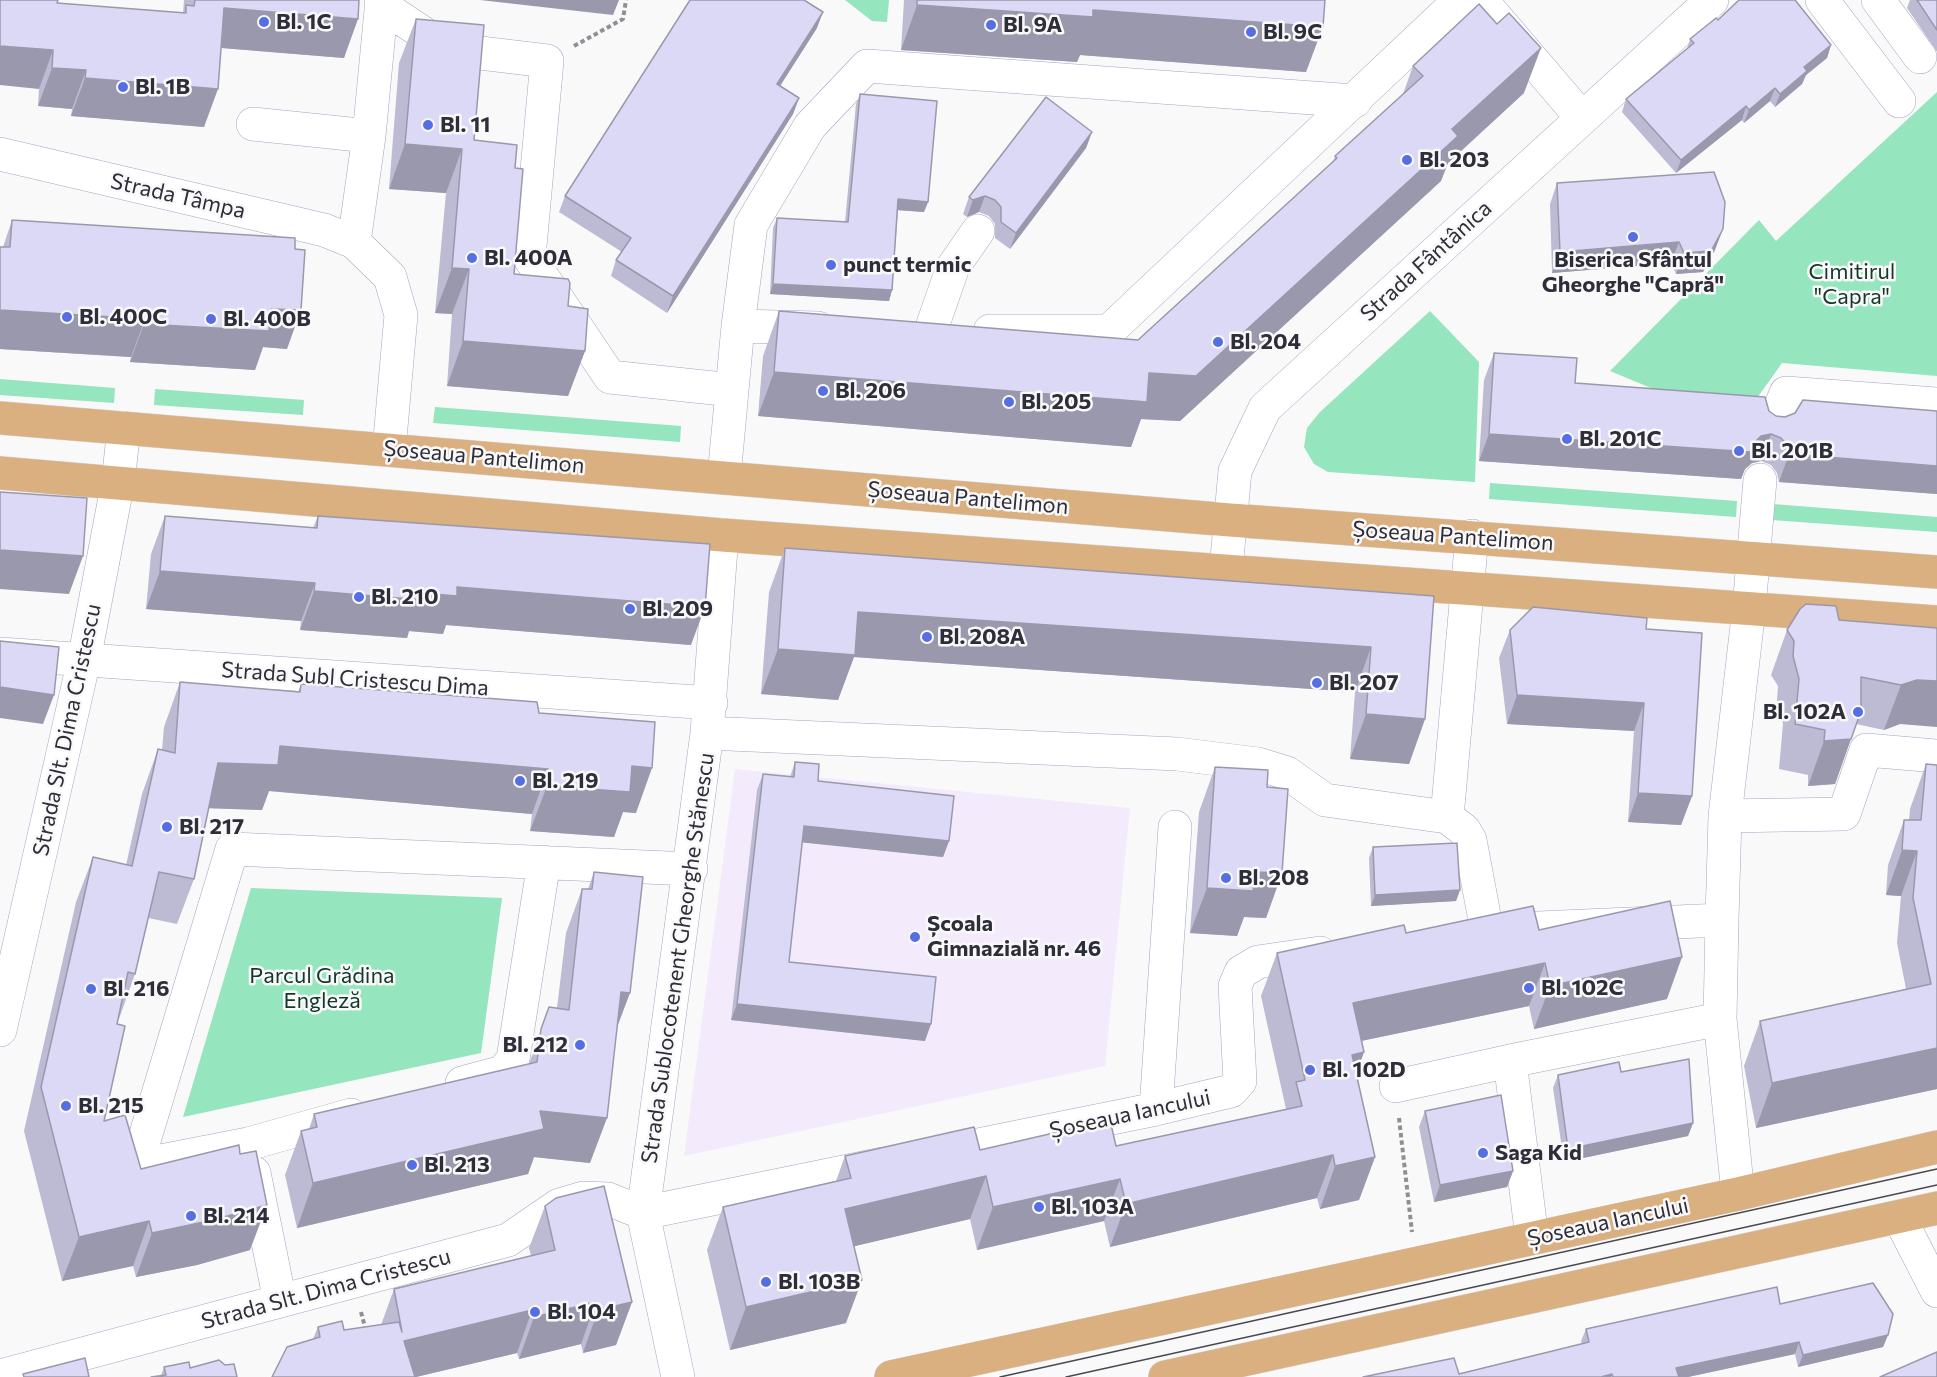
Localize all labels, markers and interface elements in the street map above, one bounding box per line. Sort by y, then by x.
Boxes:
place label: Bl. 1C [276,9,332,35]
place label: Bl. 9A [1003,12,1062,38]
marker: Bl. 1C [257,15,271,29]
marker: Bl. 9A [984,18,998,32]
place label: Bl. 9C [1263,19,1322,45]
marker: Bl. 9C [1244,25,1258,39]
place label: Bl. 1B [135,74,190,100]
marker: Bl. 1B [116,80,130,94]
place label: Bl. 11 [440,112,490,138]
marker: Bl. 11 [421,118,435,132]
place label: Bl. 203 [1419,147,1489,173]
marker: Bl. 203 [1400,153,1414,167]
street label: Strada Tâmpa [108,168,248,224]
street label: Strada Fântânica [1355,195,1497,327]
marker: Biserica Sfântul Gheorghe "Capră" [1626,230,1640,244]
place label: Bl. 400A [484,245,573,271]
place label: Biserica Sfântul Gheorghe "Capră" [1542,247,1724,298]
marker: Bl. 400A [465,251,479,265]
place label: punct termic [843,252,971,278]
marker: punct termic [824,258,838,272]
park label: Cimitirul "Capra" [1809,259,1895,310]
place label: Bl. 400C [79,304,167,330]
place label: Bl. 400B [223,306,311,332]
marker: Bl. 400C [60,310,74,324]
marker: Bl. 400B [204,312,218,326]
place label: Bl. 204 [1230,329,1301,355]
marker: Bl. 204 [1211,335,1225,349]
place label: Bl. 206 [835,378,906,404]
marker: Bl. 206 [816,384,830,398]
place label: Bl. 205 [1021,389,1091,415]
marker: Bl. 205 [1002,395,1016,409]
place label: Bl. 201C [1579,426,1662,452]
marker: Bl. 201C [1560,432,1574,446]
street label: Șoseaua Pantelimon [382,435,586,479]
place label: Bl. 201B [1751,438,1833,464]
marker: Bl. 201B [1732,444,1746,458]
street label: Șoseaua Pantelimon [866,476,1070,520]
street label: Șoseaua Pantelimon [1352,516,1554,556]
place label: Bl. 210 [371,584,439,610]
marker: Bl. 210 [352,590,366,604]
place label: Bl. 209 [642,596,713,622]
street label: Strada Slt. Dima Cristescu [27,602,107,858]
marker: Bl. 209 [623,602,637,616]
place label: Bl. 208A [939,624,1025,650]
marker: Bl. 208A [920,630,934,644]
street label: Strada Subl Cristescu Dima [220,656,490,702]
place label: Bl. 207 [1329,670,1398,696]
marker: Bl. 207 [1310,676,1324,690]
place label: Bl. 102A [1763,699,1846,725]
marker: Bl. 102A [1851,705,1865,719]
street label: Strada Sublocotenent Gheorghe Stănescu [636,751,720,1165]
place label: Bl. 219 [532,768,599,794]
marker: Bl. 219 [513,774,527,788]
place label: Bl. 217 [179,814,244,840]
marker: Bl. 217 [160,820,174,834]
place label: Bl. 208 [1238,865,1309,891]
marker: Bl. 208 [1219,871,1233,885]
place label: Școala Gimnazială nr. 46 [927,911,1101,962]
marker: Școala Gimnazială nr. 46 [908,930,922,944]
park label: Parcul Grădina Engleză [249,963,395,1014]
place label: Bl. 102C [1541,975,1624,1001]
place label: Bl. 216 [103,976,170,1002]
marker: Bl. 102C [1522,981,1536,995]
marker: Bl. 216 [84,982,98,996]
place label: Bl. 212 [502,1032,568,1058]
marker: Bl. 212 [573,1038,587,1052]
place label: Bl. 102D [1322,1057,1406,1083]
marker: Bl. 102D [1303,1063,1317,1077]
street label: Șoseaua Iancului [1047,1084,1213,1144]
place label: Bl. 215 [78,1093,144,1119]
marker: Bl. 215 [59,1099,73,1113]
place label: Saga Kid [1495,1140,1582,1166]
marker: Saga Kid [1476,1146,1490,1160]
place label: Bl. 213 [424,1152,490,1178]
marker: Bl. 213 [405,1158,419,1172]
street label: Șoseaua Iancului [1525,1192,1691,1252]
place label: Bl. 103A [1051,1194,1134,1220]
marker: Bl. 103A [1032,1200,1046,1214]
place label: Bl. 214 [203,1203,270,1229]
marker: Bl. 214 [184,1209,198,1223]
street label: Strada Slt. Dima Cristescu [198,1243,454,1335]
place label: Bl. 103B [778,1269,860,1295]
marker: Bl. 103B [759,1275,773,1289]
place label: Bl. 104 [547,1299,616,1325]
marker: Bl. 104 [528,1305,542,1319]

